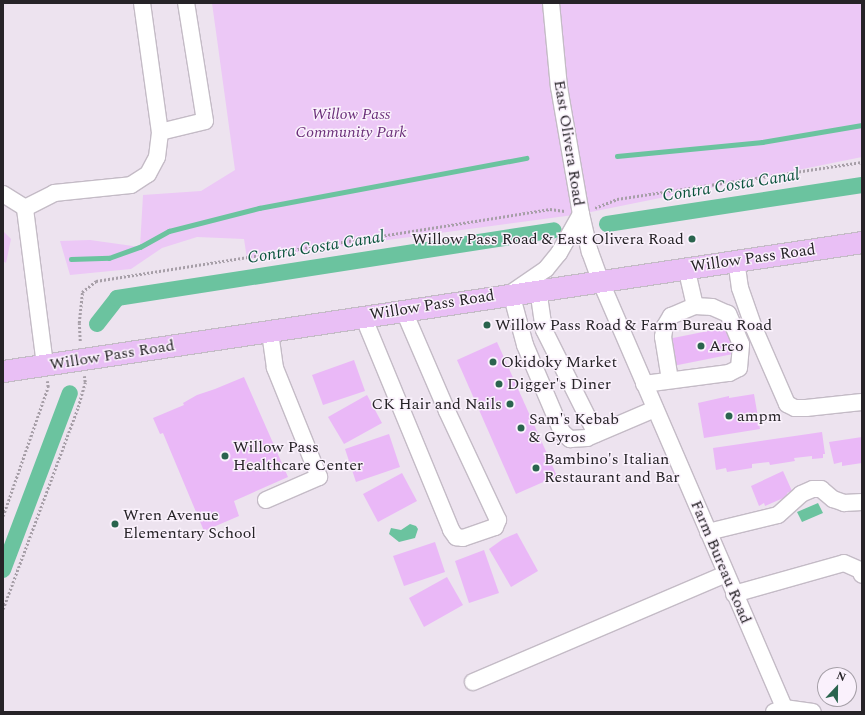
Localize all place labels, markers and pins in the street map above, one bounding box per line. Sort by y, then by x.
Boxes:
place label: Willow Pass Road & East Olivera Road [412,229,684,249]
marker: Willow Pass Road & East Olivera Road [687,234,697,244]
place label: Willow Pass Road & Farm Bureau Road [495,315,772,335]
marker: Willow Pass Road & Farm Bureau Road [482,320,492,330]
place label: Arco [709,336,744,356]
marker: Arco [696,341,706,351]
place label: Okidoky Market [501,352,617,372]
marker: Okidoky Market [488,357,498,367]
place label: Digger's Diner [507,374,611,394]
marker: Digger's Diner [494,379,504,389]
place label: CK Hair and Nails [372,394,502,414]
marker: CK Hair and Nails [505,399,515,409]
place label: ampm [737,406,781,426]
place label: Sam's Kebab & Gyros [529,409,619,447]
marker: ampm [724,411,734,421]
marker: Sam's Kebab & Gyros [516,423,526,433]
place label: Willow Pass Healthcare Center [233,437,363,475]
place label: Bambino's Italian Restaurant and Bar [544,449,680,487]
marker: Willow Pass Healthcare Center [220,451,230,461]
marker: Bambino's Italian Restaurant and Bar [531,463,541,473]
place label: Wren Avenue Elementary School [123,505,256,543]
marker: Wren Avenue Elementary School [110,519,120,529]

